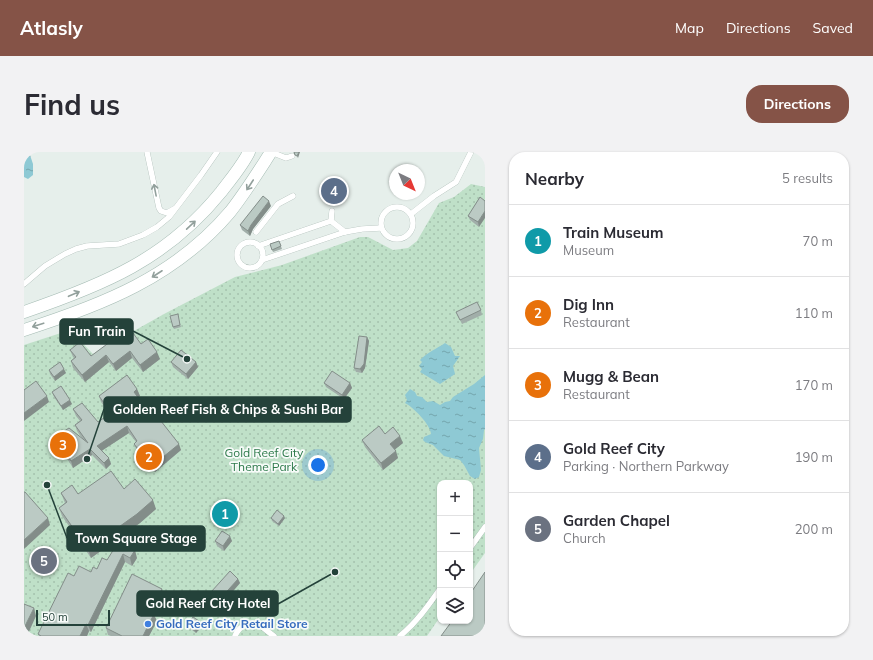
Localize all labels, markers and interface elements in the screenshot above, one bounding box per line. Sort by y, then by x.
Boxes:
text: Atlasly [20,16,83,40]
text: Map [675,19,704,37]
text: Directions [726,19,791,37]
text: Saved [813,19,853,37]
button: Directions [746,85,849,123]
text: Find us [24,87,120,122]
north arrow [389,164,425,200]
text: Nearby [525,168,584,189]
text: 5 results [782,170,833,186]
pin: 4 [321,176,347,206]
one-way arrow [246,179,254,190]
one-way arrow [150,184,158,197]
one-way arrow [186,220,196,229]
text: Train Museum [563,223,663,242]
text: 1 [534,233,542,249]
text: 70 m [803,233,833,249]
text: Museum [563,242,614,258]
one-way arrow [152,270,163,278]
one-way arrow [67,290,79,297]
text: Dig Inn [563,295,614,314]
text: 2 [534,305,542,321]
text: 110 m [795,305,833,321]
text: Restaurant [563,314,630,330]
callout: Fun Train [60,319,133,344]
one-way arrow [32,322,44,330]
text: Fun Train [68,323,126,339]
text: Mugg & Bean [563,367,659,386]
text: 3 [534,377,542,393]
text: 170 m [795,377,833,393]
text: Restaurant [563,386,630,402]
callout: Golden Reef Fish & Chips & Sushi Bar [104,397,351,422]
text: Golden Reef Fish & Chips & Sushi Bar [113,401,344,417]
pin: 3 [50,430,76,460]
text: Gold Reef City [563,439,665,458]
pin: 2 [136,442,162,472]
park label: Gold Reef City Theme Park [225,445,304,474]
text: 4 [534,449,542,465]
text: 190 m [795,449,833,465]
your location [308,455,328,475]
text: Parking · Northern Parkway [563,458,729,474]
map controls [437,480,473,624]
button: + [437,480,473,516]
pin: 1 [212,499,238,529]
text: Garden Chapel [563,511,670,530]
button: − [437,516,473,552]
text: 5 [534,521,542,537]
text: 200 m [795,521,833,537]
callout: Town Square Stage [67,526,205,551]
text: Town Square Stage [75,530,197,546]
text: Church [563,530,606,546]
pin: 5 [31,546,57,576]
button: locate [437,552,473,588]
button: layers [437,588,473,624]
callout: Gold Reef City Hotel [137,591,278,616]
text: Gold Reef City Hotel [146,595,270,612]
scale bar [36,608,110,627]
text: 50 m [42,610,68,624]
place label: Gold Reef City Retail Store [156,616,308,631]
marker: Gold Reef City Retail Store [143,619,153,629]

